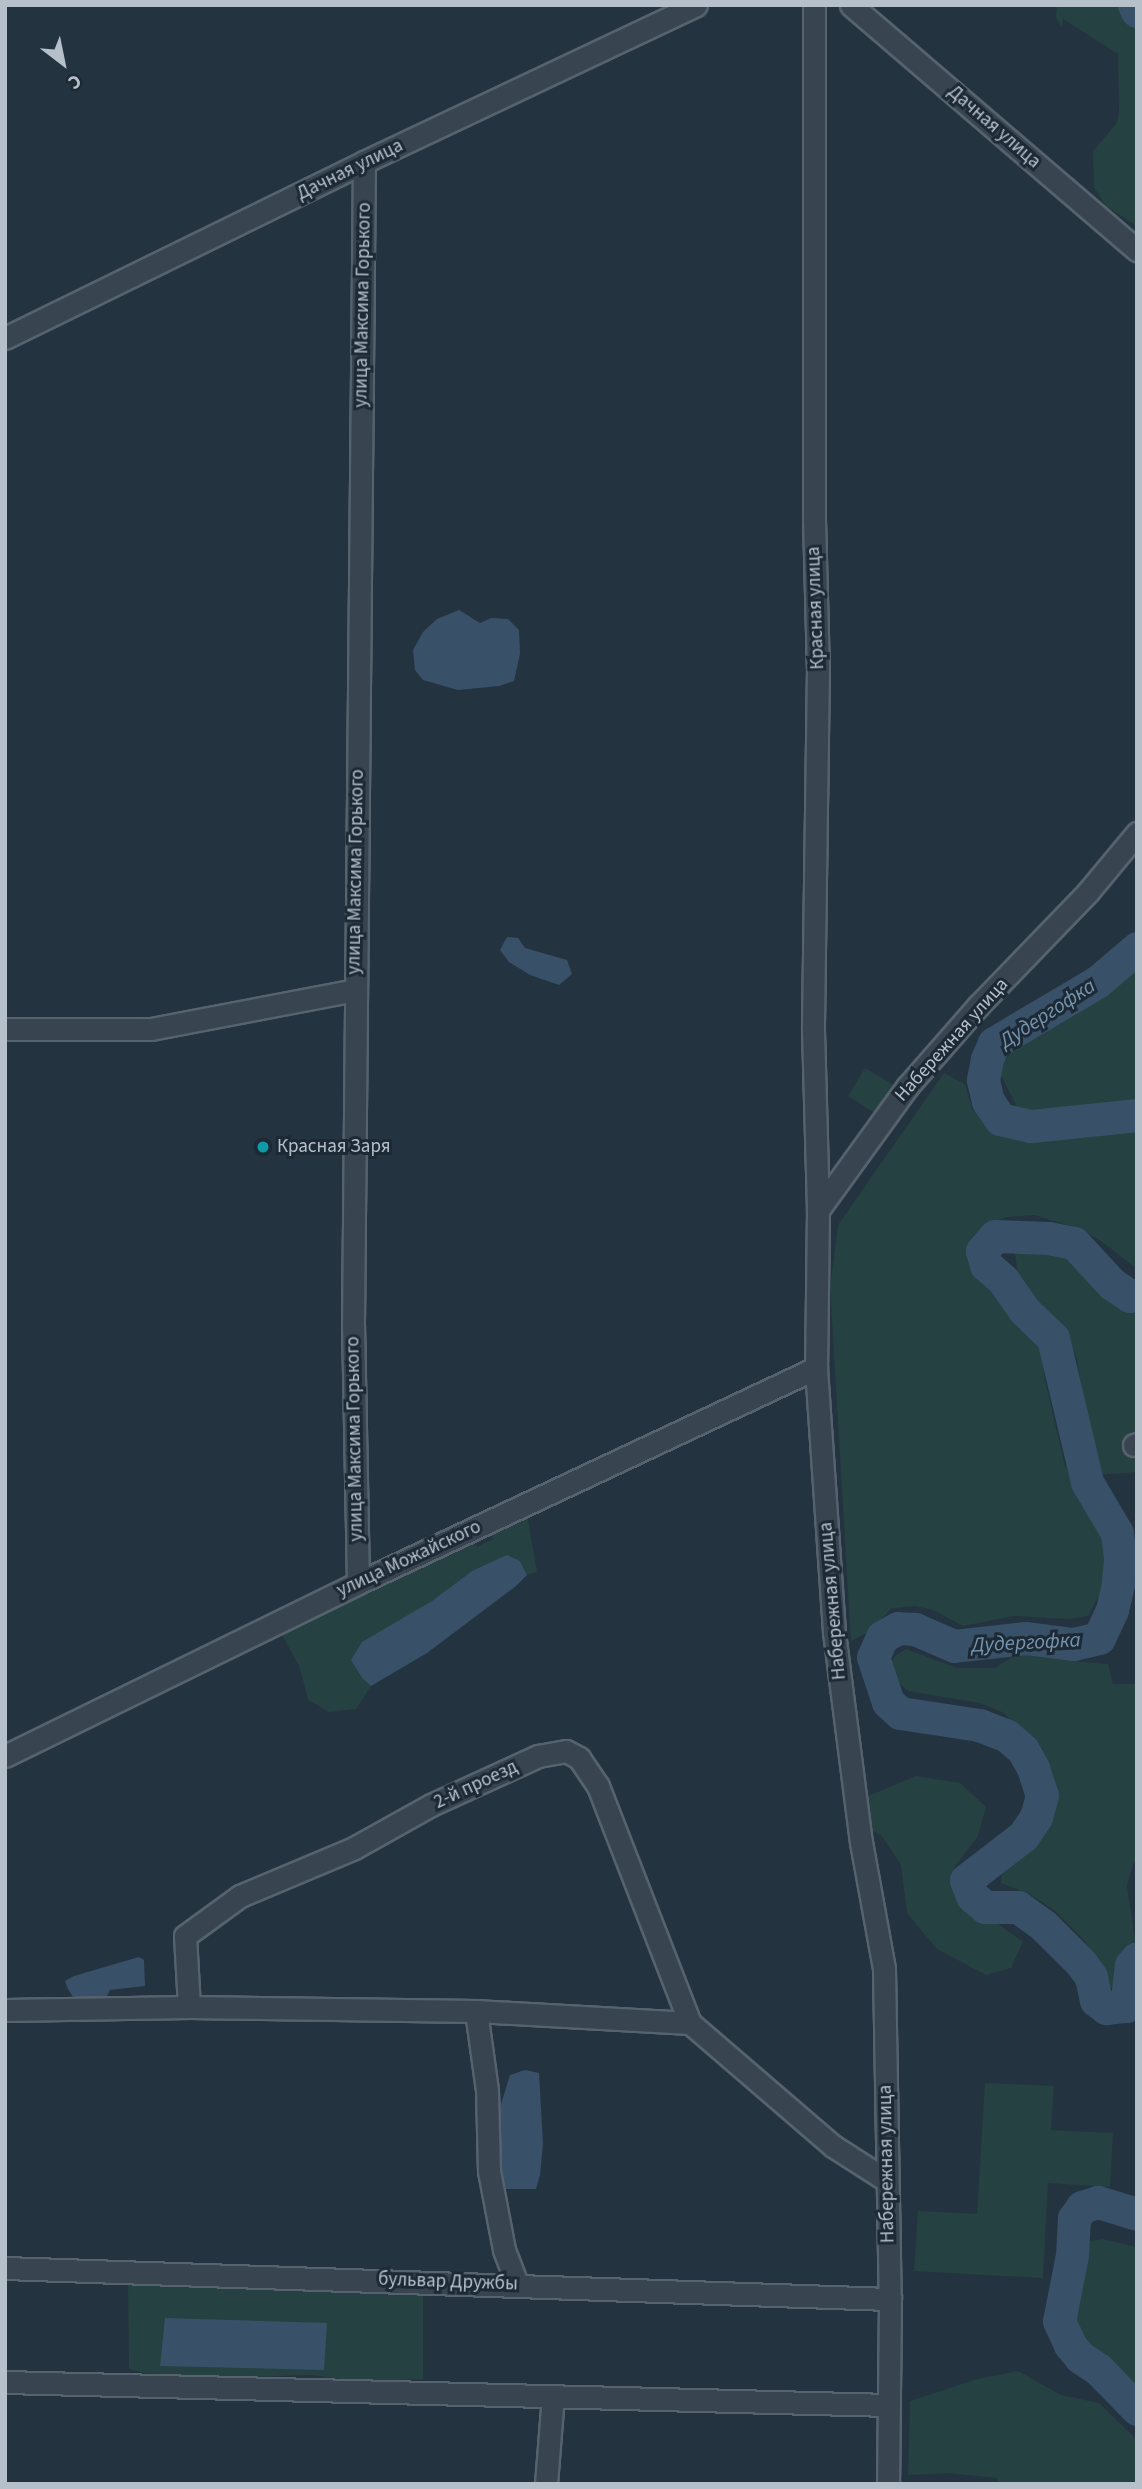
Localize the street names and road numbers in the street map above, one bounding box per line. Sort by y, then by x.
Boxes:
street label: Дачная улица [943,81,1045,173]
street label: Дачная улица [293,135,407,205]
street label: улица Максима Горького [350,202,376,408]
street label: Красная улица [802,546,830,670]
street label: улица Максима Горького [343,769,369,975]
street label: Набережная улица [891,974,1013,1106]
street label: улица Максима Горького [342,1336,368,1542]
street label: улица Можайского [333,1516,485,1602]
street label: Набережная улица [815,1521,851,1681]
street label: 2-й проезд [431,1756,521,1814]
street label: Набережная улица [874,2085,900,2243]
street label: бульвар Дружбы [378,2268,518,2296]

